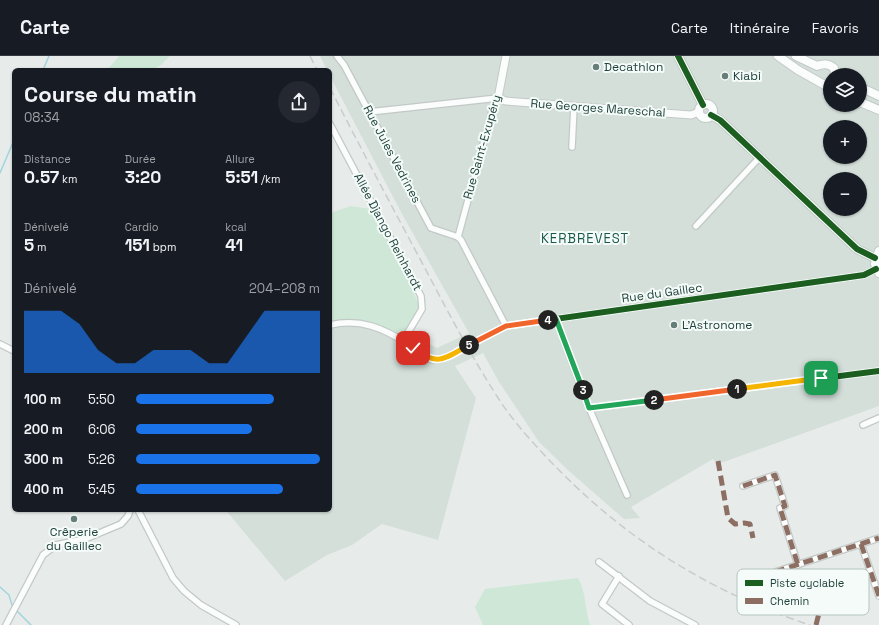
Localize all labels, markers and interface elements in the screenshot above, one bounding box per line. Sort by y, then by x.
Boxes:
text: Carte [20,15,70,40]
text: Carte [671,19,708,37]
text: Itinéraire [730,19,790,37]
text: Favoris [812,19,859,37]
place label: Decathlon [604,59,663,75]
marker: Decathlon [591,62,601,72]
place label: Kiabi [733,68,761,84]
map controls [823,68,867,216]
button: layers [823,68,867,112]
marker: Kiabi [720,71,730,81]
text: Course du matin [24,80,197,108]
button: share [278,81,320,123]
street label: Rue Saint-Exupéry [459,93,505,201]
street label: Rue Georges Mareschal [530,95,666,121]
street label: Rue Jules Vedrines [359,102,425,206]
text: 08:34 [24,109,60,126]
button: + [823,120,867,164]
text: Distance [24,152,71,166]
text: Durée [125,152,156,166]
text: Allure [225,152,255,166]
text: 0.57 [24,166,59,188]
text: 3:20 [125,166,161,188]
text: 5:51 [225,166,258,188]
street label: Allée Django Reinhardt [350,170,426,294]
text: km [59,172,78,186]
text: /km [258,172,280,186]
button: − [823,172,867,216]
text: Dénivelé [24,220,69,234]
text: Cardio [125,220,159,234]
text: kcal [225,220,247,234]
district label: KERBREVEST [541,230,629,247]
text: 5 [24,234,34,256]
text: 151 [125,234,150,256]
text: 41 [225,234,243,256]
text: m [34,240,47,254]
text: bpm [150,240,176,254]
street label: Rue du Gaillec [621,279,703,307]
text: Dénivelé [24,280,77,297]
text: 204–208 m [249,280,320,297]
pin: 4 [538,310,558,330]
text: 4 [545,313,552,327]
place label: L'Astronome [682,317,752,333]
marker: L'Astronome [669,320,679,330]
pin [396,331,430,365]
pin: 5 [459,335,479,355]
icon: check [402,337,424,359]
text: 5 [466,338,472,352]
pin [804,361,838,395]
icon: arrive [810,367,832,389]
pin: 1 [727,379,747,399]
pin: 3 [573,380,593,400]
text: 1 [735,382,739,396]
text: 3 [580,383,586,397]
pin: 2 [644,390,664,410]
text: 100 m [24,391,61,408]
text: 5:50 [88,391,115,408]
text: 2 [651,393,657,407]
text: 200 m [24,421,63,438]
text: 6:06 [88,421,116,438]
text: 300 m [24,451,63,468]
text: 5:26 [88,451,115,468]
text: 400 m [24,481,64,498]
text: 5:45 [88,481,115,498]
marker: Crêperie du Gaillec [69,514,79,524]
place label: Crêperie du Gaillec [46,524,102,554]
legend [737,569,869,615]
text: Piste cyclable [770,576,844,590]
text: Chemin [770,594,809,608]

